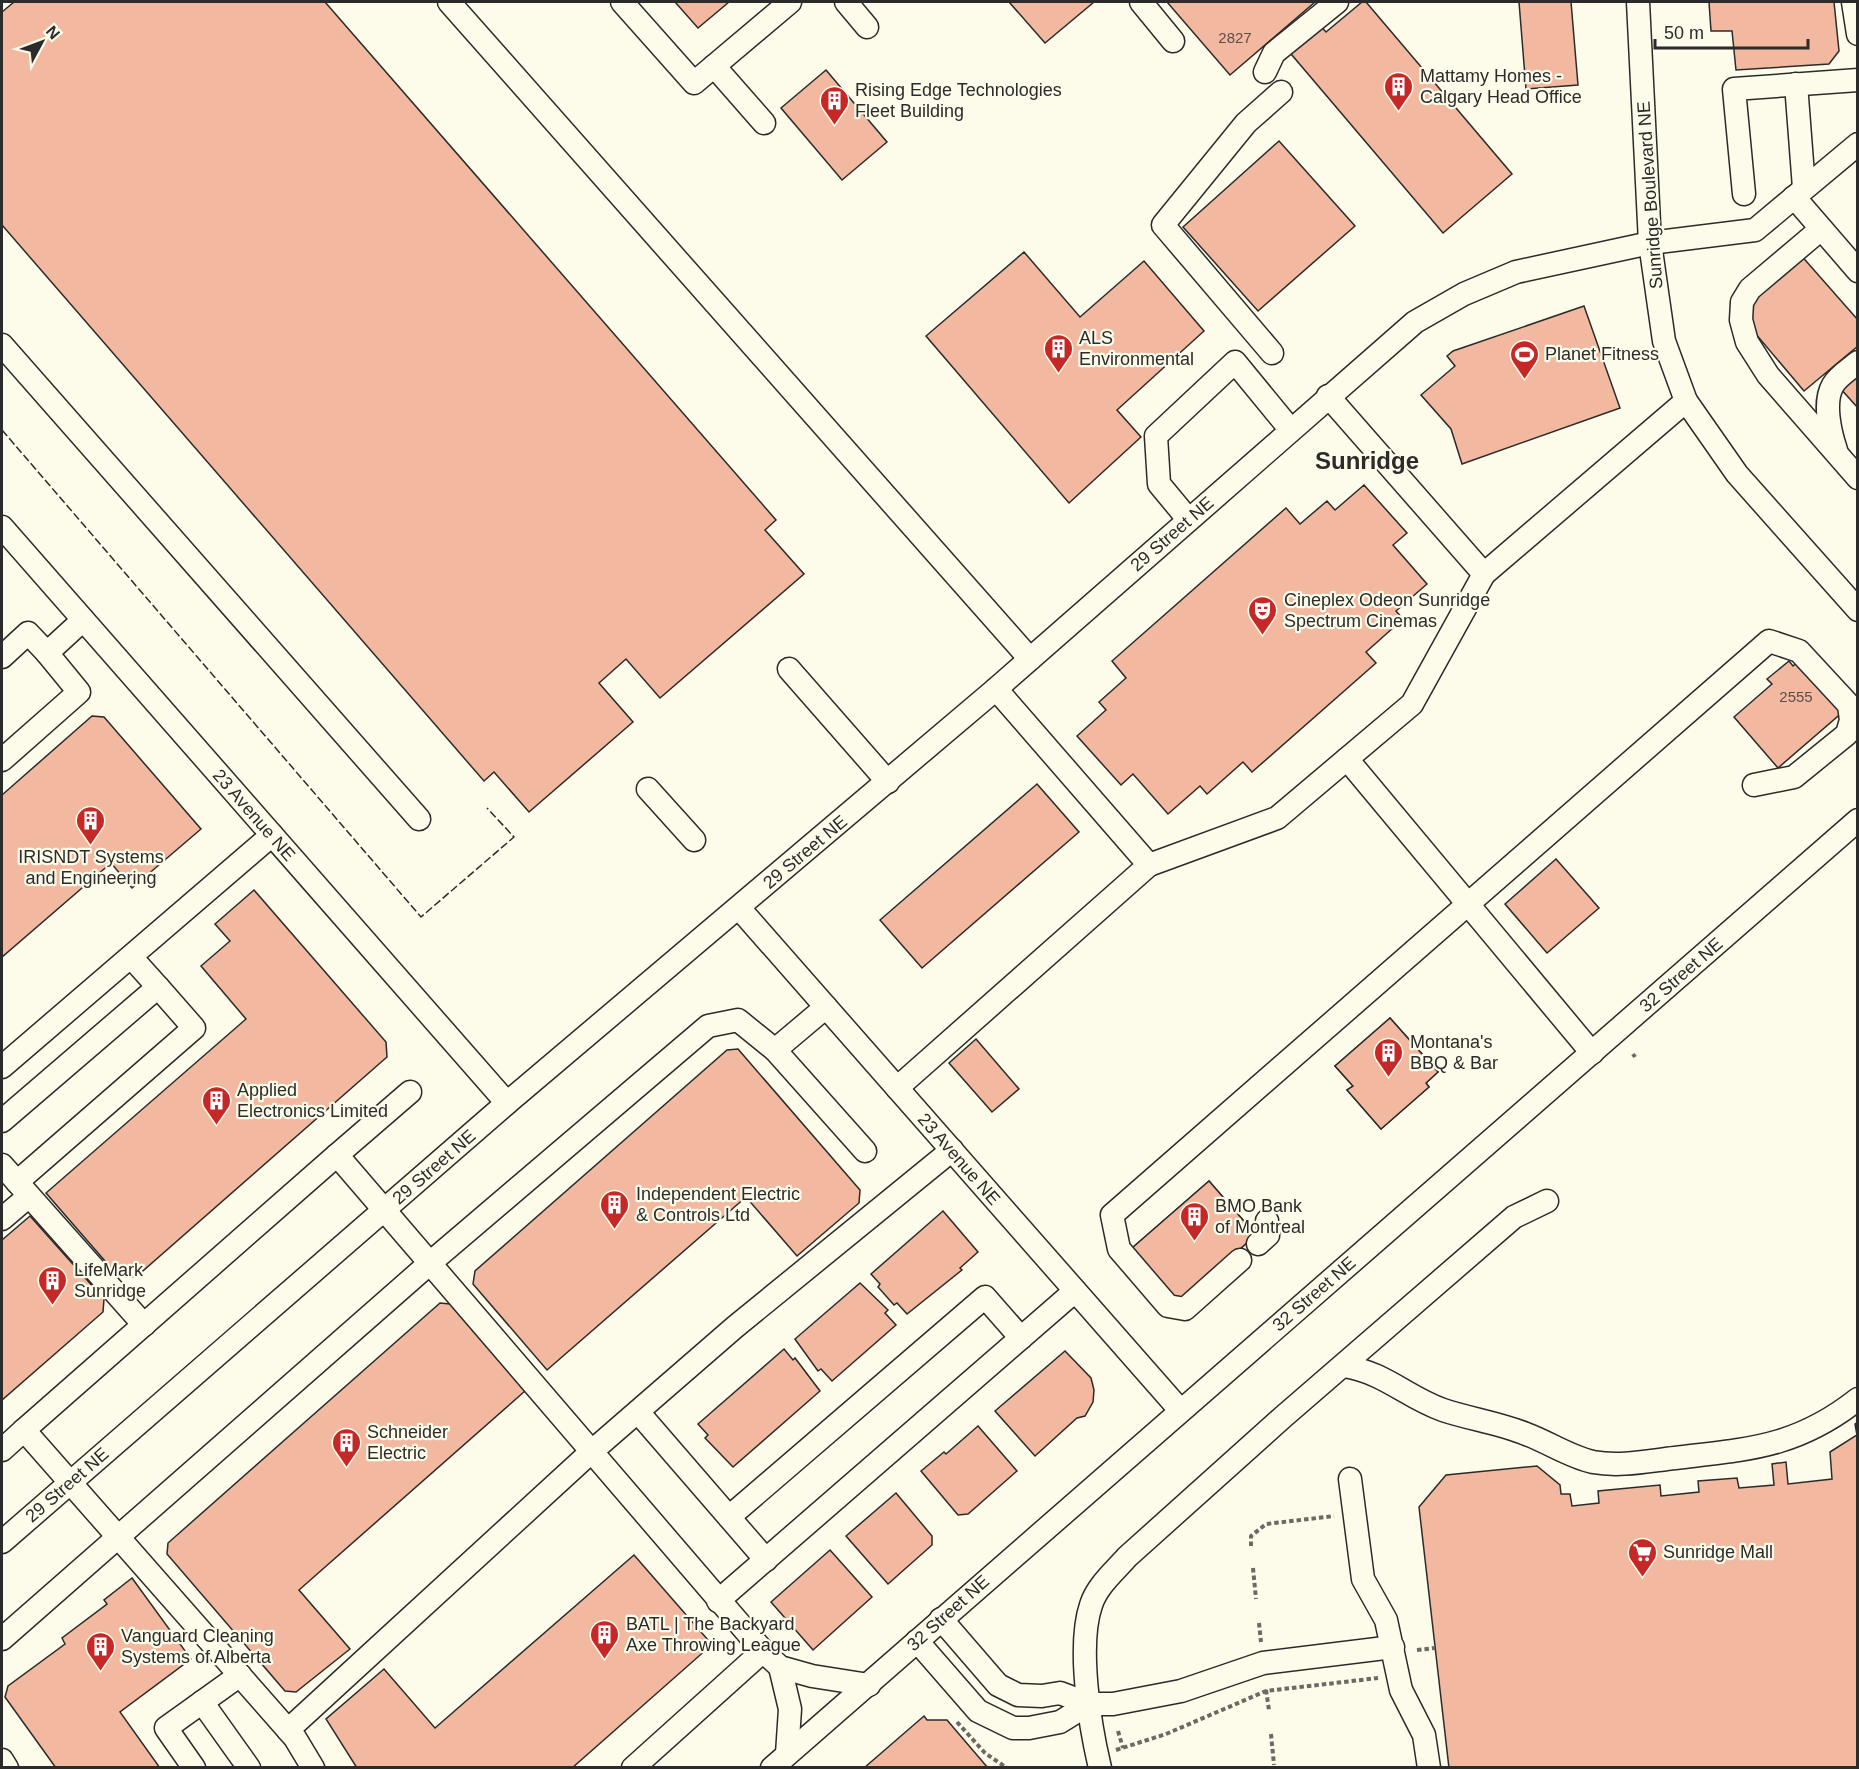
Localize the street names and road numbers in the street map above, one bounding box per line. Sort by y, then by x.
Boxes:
street label: Sunridge Boulevard NE [1633,100,1667,290]
street label: 29 Street NE [1127,493,1217,575]
street label: 23 Avenue NE [209,765,299,865]
street label: 29 Street NE [759,811,851,893]
street label: 32 Street NE [1636,934,1726,1016]
street label: 23 Avenue NE [914,1109,1004,1209]
street label: 29 Street NE [389,1126,479,1208]
street label: 32 Street NE [1269,1253,1359,1335]
street label: 29 Street NE [22,1444,112,1526]
street label: 32 Street NE [903,1571,993,1655]

